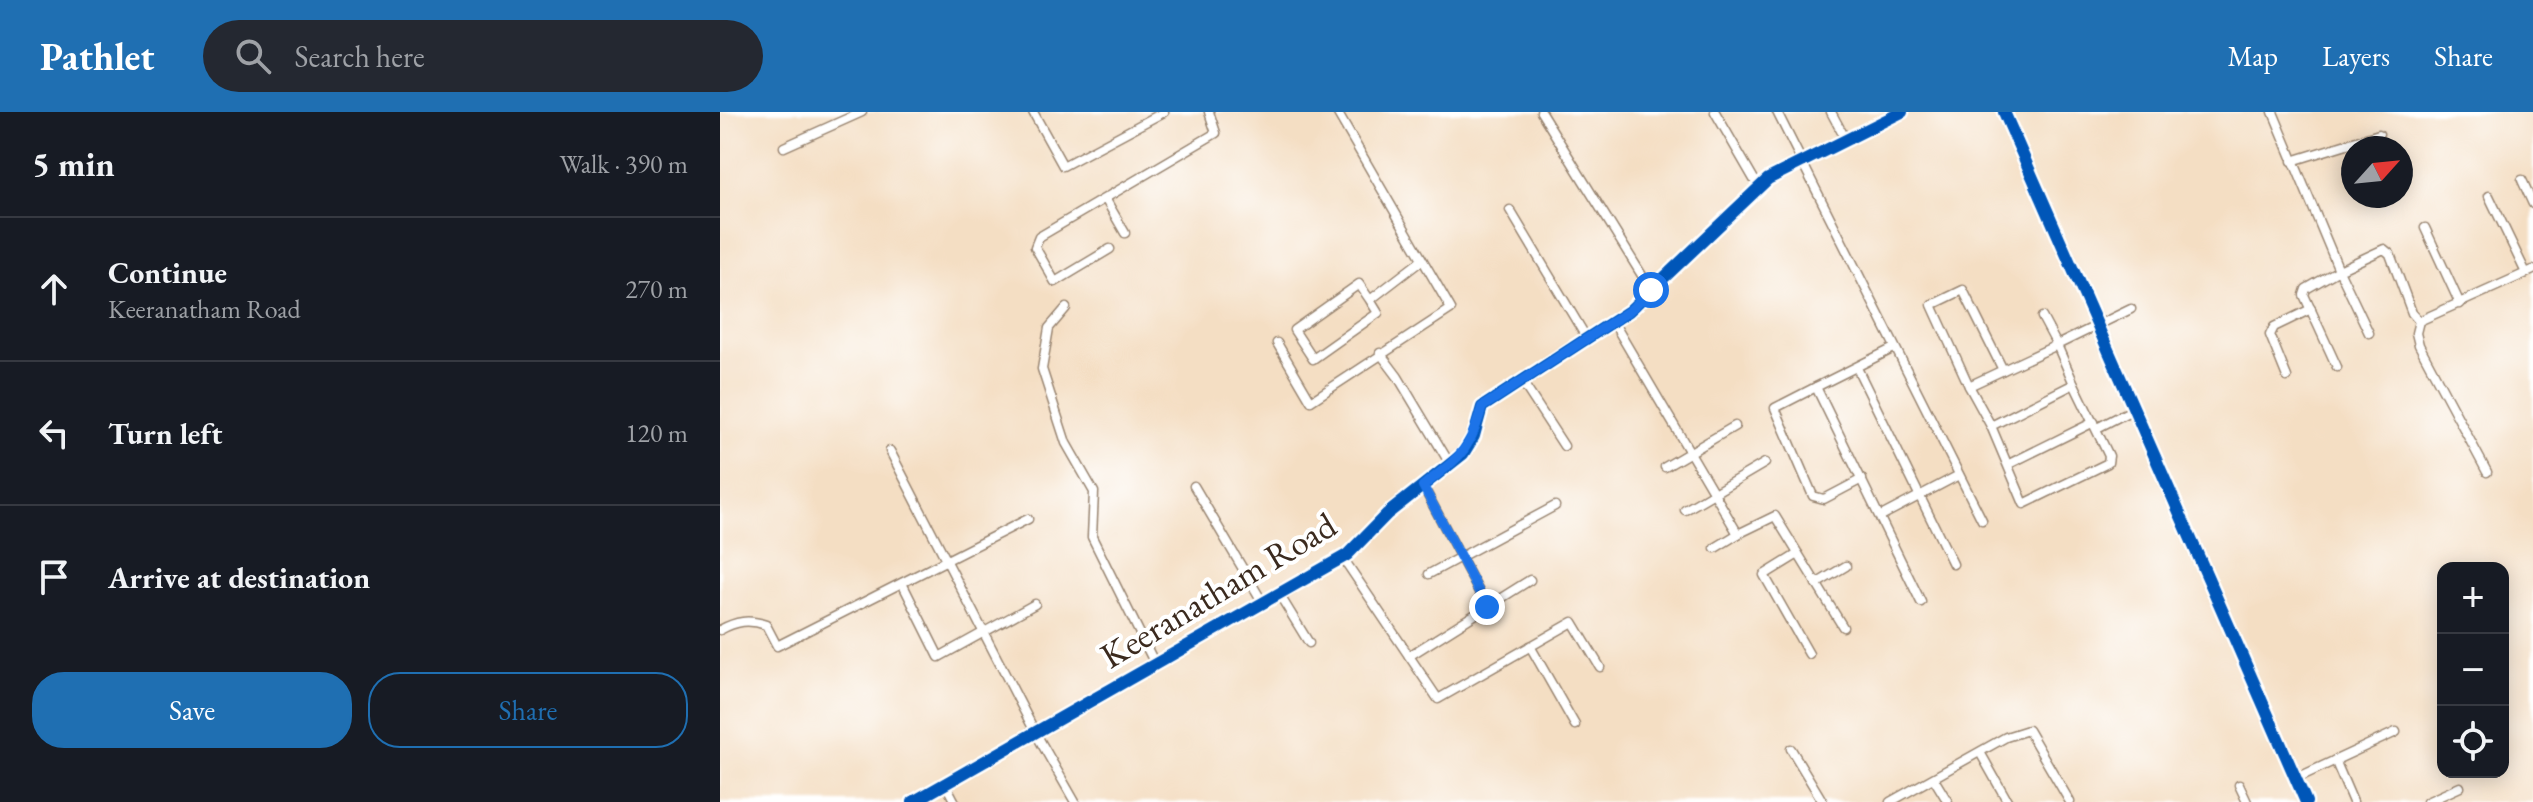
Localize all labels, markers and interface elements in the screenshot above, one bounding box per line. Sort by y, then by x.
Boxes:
search box [203,20,763,92]
text: Pathlet [40,32,155,81]
icon: search [231,34,275,78]
text: Search here [295,37,425,76]
text: Map [2228,38,2278,74]
text: Layers [2322,38,2390,74]
text: Share [2434,38,2493,74]
north arrow [2341,136,2413,208]
text: 5 min [32,142,115,186]
text: Walk · 390 m [560,147,688,181]
text: Continue [108,253,227,292]
icon: ahead [32,267,76,311]
text: 270 m [625,272,688,306]
route start [1633,272,1669,308]
text: Keeranatham Road [108,292,301,326]
icon: left [32,411,76,455]
text: Turn left [108,414,222,453]
text: 120 m [625,416,688,450]
street label: Keeranatham Road [1092,501,1345,679]
icon: arrive [32,555,76,599]
text: Arrive at destination [108,558,370,597]
map controls [2437,562,2509,778]
button: + [2437,562,2509,634]
route end [1469,589,1505,625]
button: − [2437,634,2509,706]
button: Save [32,672,352,748]
button: Share [368,672,688,748]
button: locate [2437,706,2509,778]

